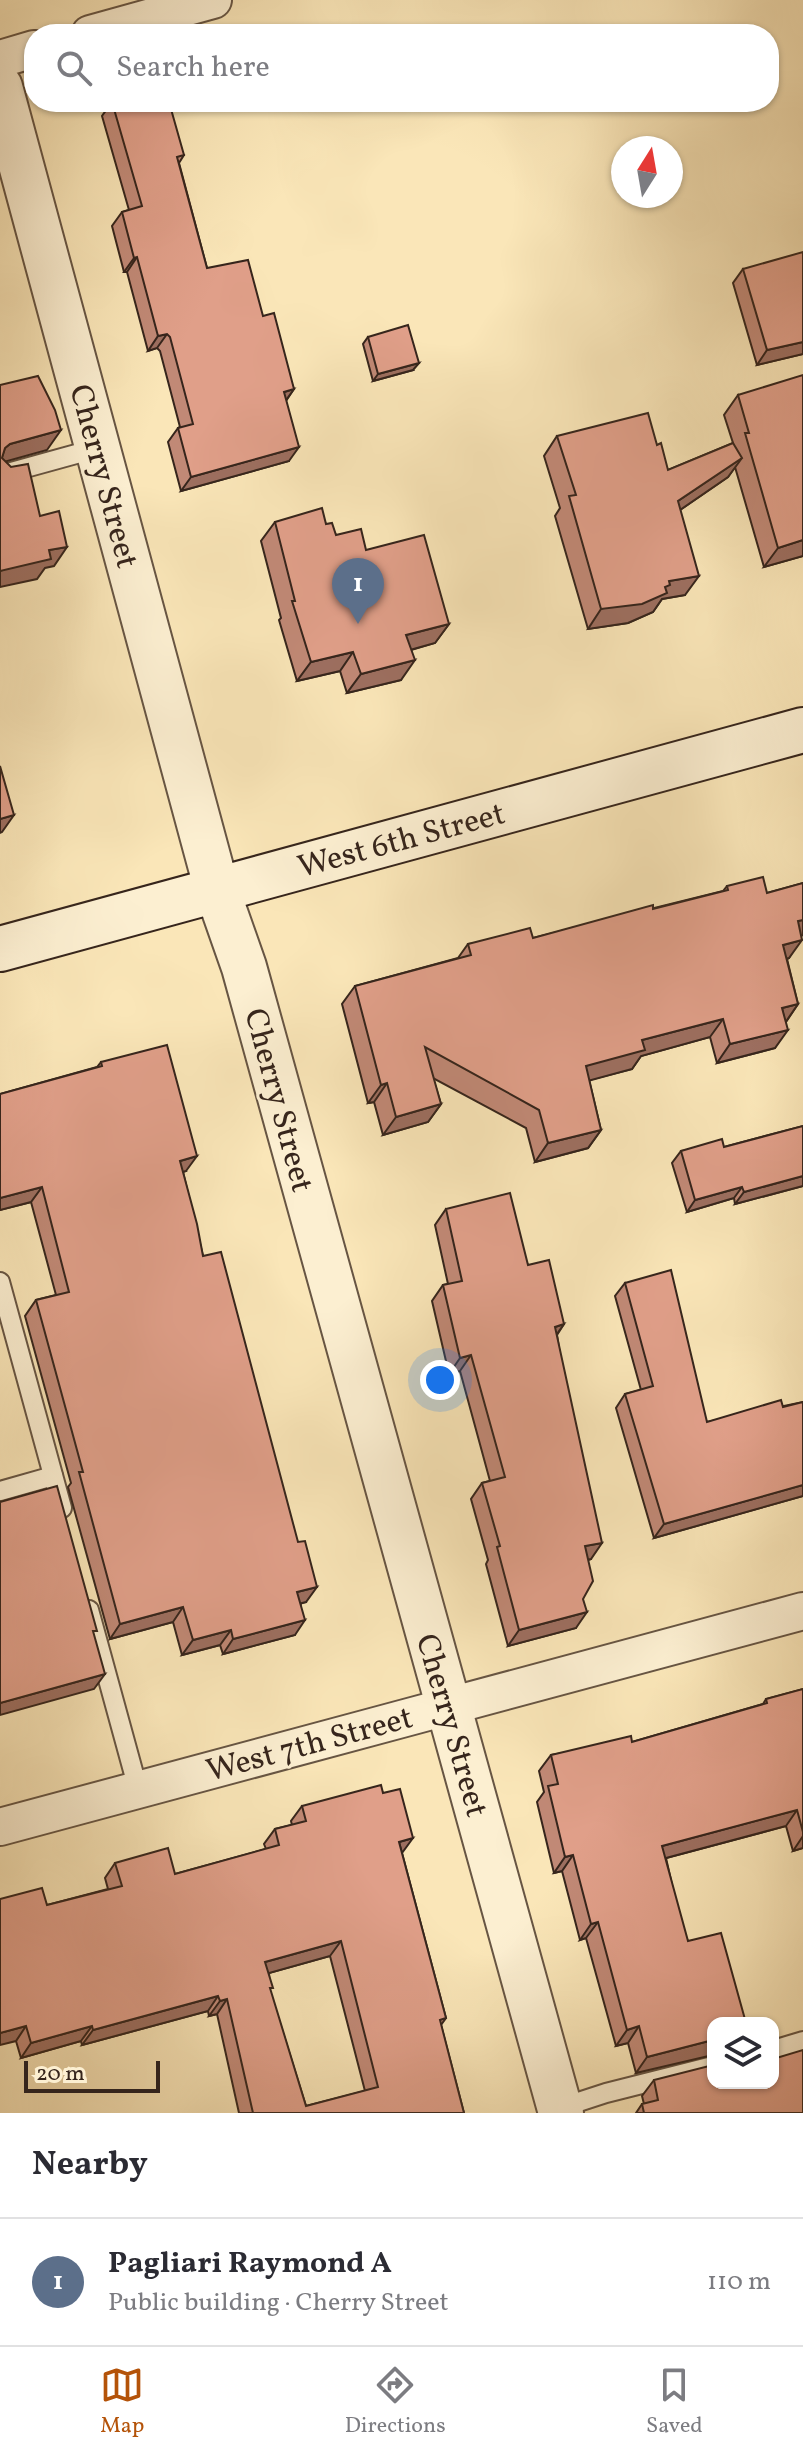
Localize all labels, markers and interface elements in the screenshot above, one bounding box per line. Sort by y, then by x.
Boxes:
search box [24,24,779,112]
icon: search [52,46,96,90]
text: Search here [116,47,270,89]
north arrow [611,136,683,208]
street label: Cherry Street [56,380,148,574]
pin: 1 [332,558,384,624]
street label: West 6th Street [293,793,510,891]
street label: Cherry Street [231,1004,323,1198]
your location [420,1360,460,1400]
street label: Cherry Street [403,1629,497,1823]
street label: West 7th Street [202,1697,418,1795]
map controls [707,2017,779,2089]
button: layers [707,2017,779,2089]
scale bar [24,2057,160,2093]
text: 20 m [36,2059,85,2090]
text: Nearby [32,2142,148,2189]
text: Pagliari Raymond A [108,2243,392,2285]
text: 1 [53,2264,63,2300]
text: 110 m [707,2264,771,2300]
text: Public building · Cherry Street [108,2285,449,2321]
tab: Map [100,2363,144,2442]
tab: Directions [345,2363,446,2442]
tab: Saved [646,2363,703,2442]

